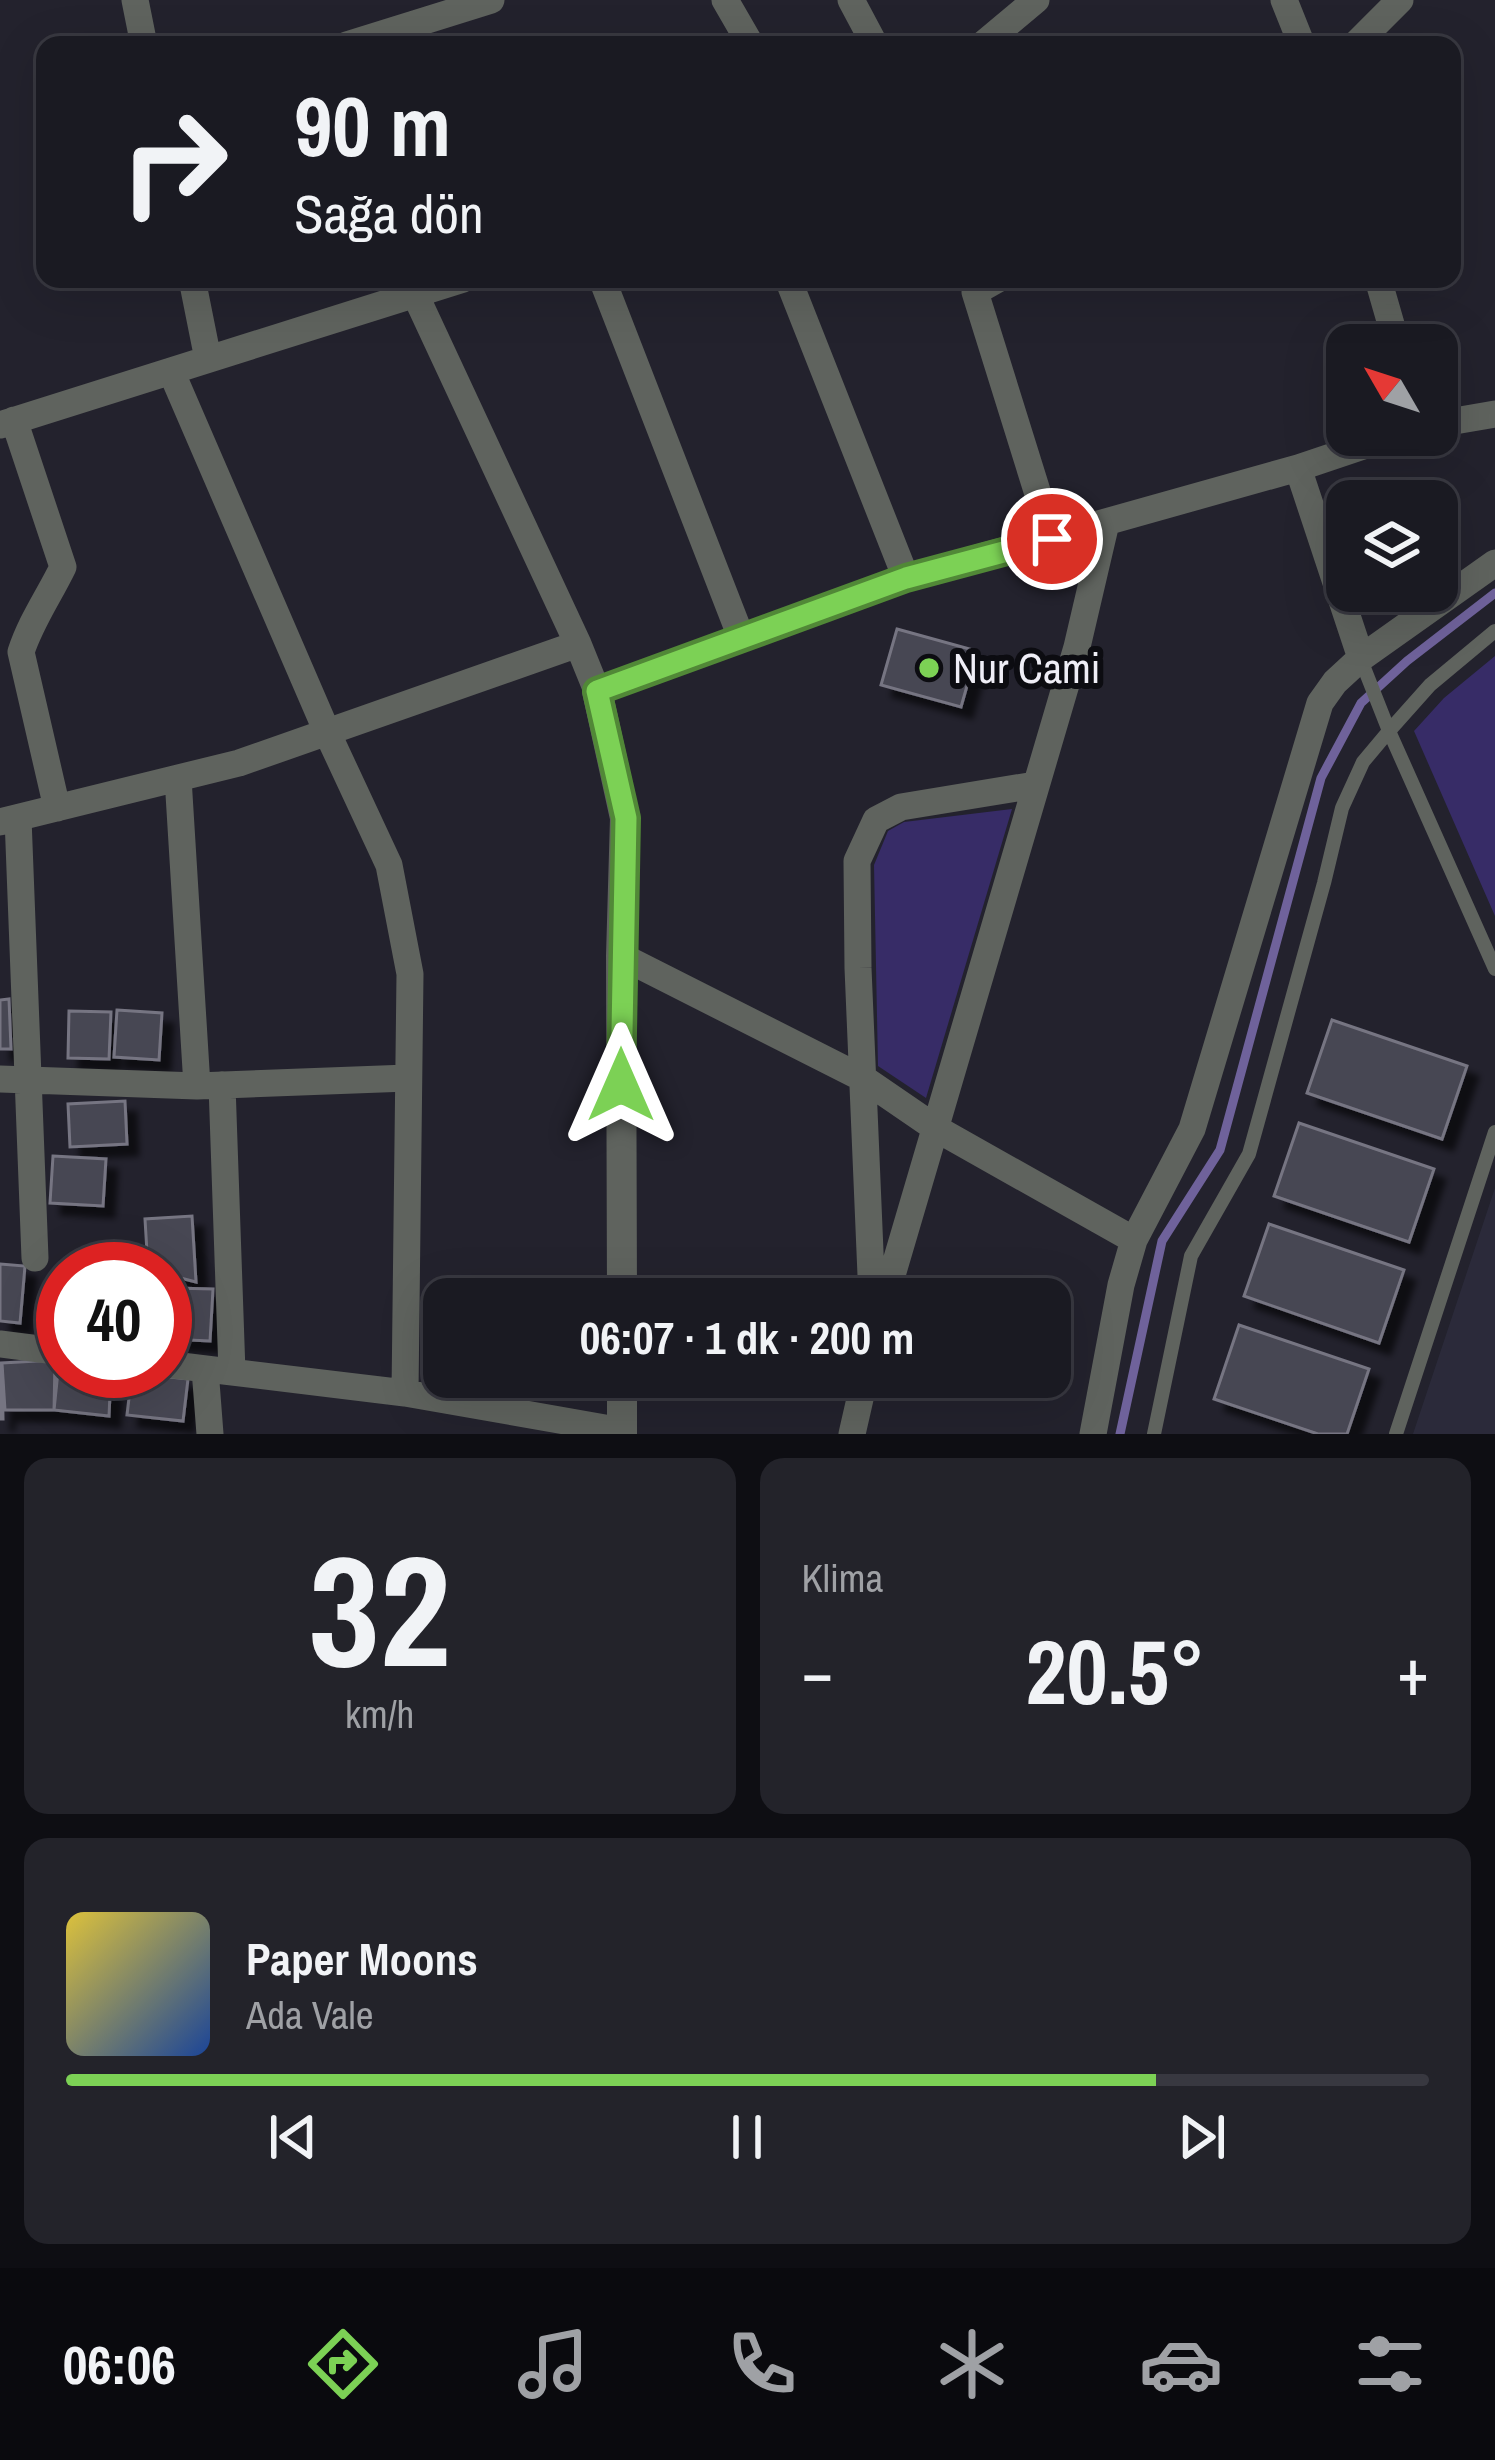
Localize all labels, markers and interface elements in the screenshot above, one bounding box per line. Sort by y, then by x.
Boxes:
text: 90 m [294,69,451,182]
icon: right [96,84,252,240]
text: Sağa dön [294,177,484,250]
north arrow [1326,324,1458,456]
map controls [1326,324,1458,612]
button: layers [1326,480,1458,612]
pin [1001,488,1103,590]
icon: arrive [1019,506,1085,572]
place label: Nur Cami [953,640,1100,696]
marker: Nur Cami [916,655,942,681]
position arrow [558,1022,684,1148]
speed limit sign: 40 [36,1242,192,1398]
text: 06:07 · 1 dk · 200 m [580,1307,914,1368]
text: 32 [309,1505,451,1715]
text: Klima [802,1552,883,1604]
text: 20.5° [1025,1611,1205,1732]
text: − [802,1627,833,1716]
text: + [1397,1627,1429,1716]
text: km/h [345,1688,414,1740]
text: Paper Moons [246,1928,478,1989]
text: Ada Vale [246,1989,373,2041]
icon: previous [260,2104,326,2170]
icon: pause [714,2104,780,2170]
icon: next [1169,2104,1235,2170]
icon: directions [301,2322,385,2406]
icon: music [511,2322,595,2406]
icon: phone [720,2322,804,2406]
icon: climate [930,2322,1014,2406]
icon: car [1139,2322,1223,2406]
icon: filters [1348,2322,1432,2406]
text: 06:06 [63,2328,176,2401]

